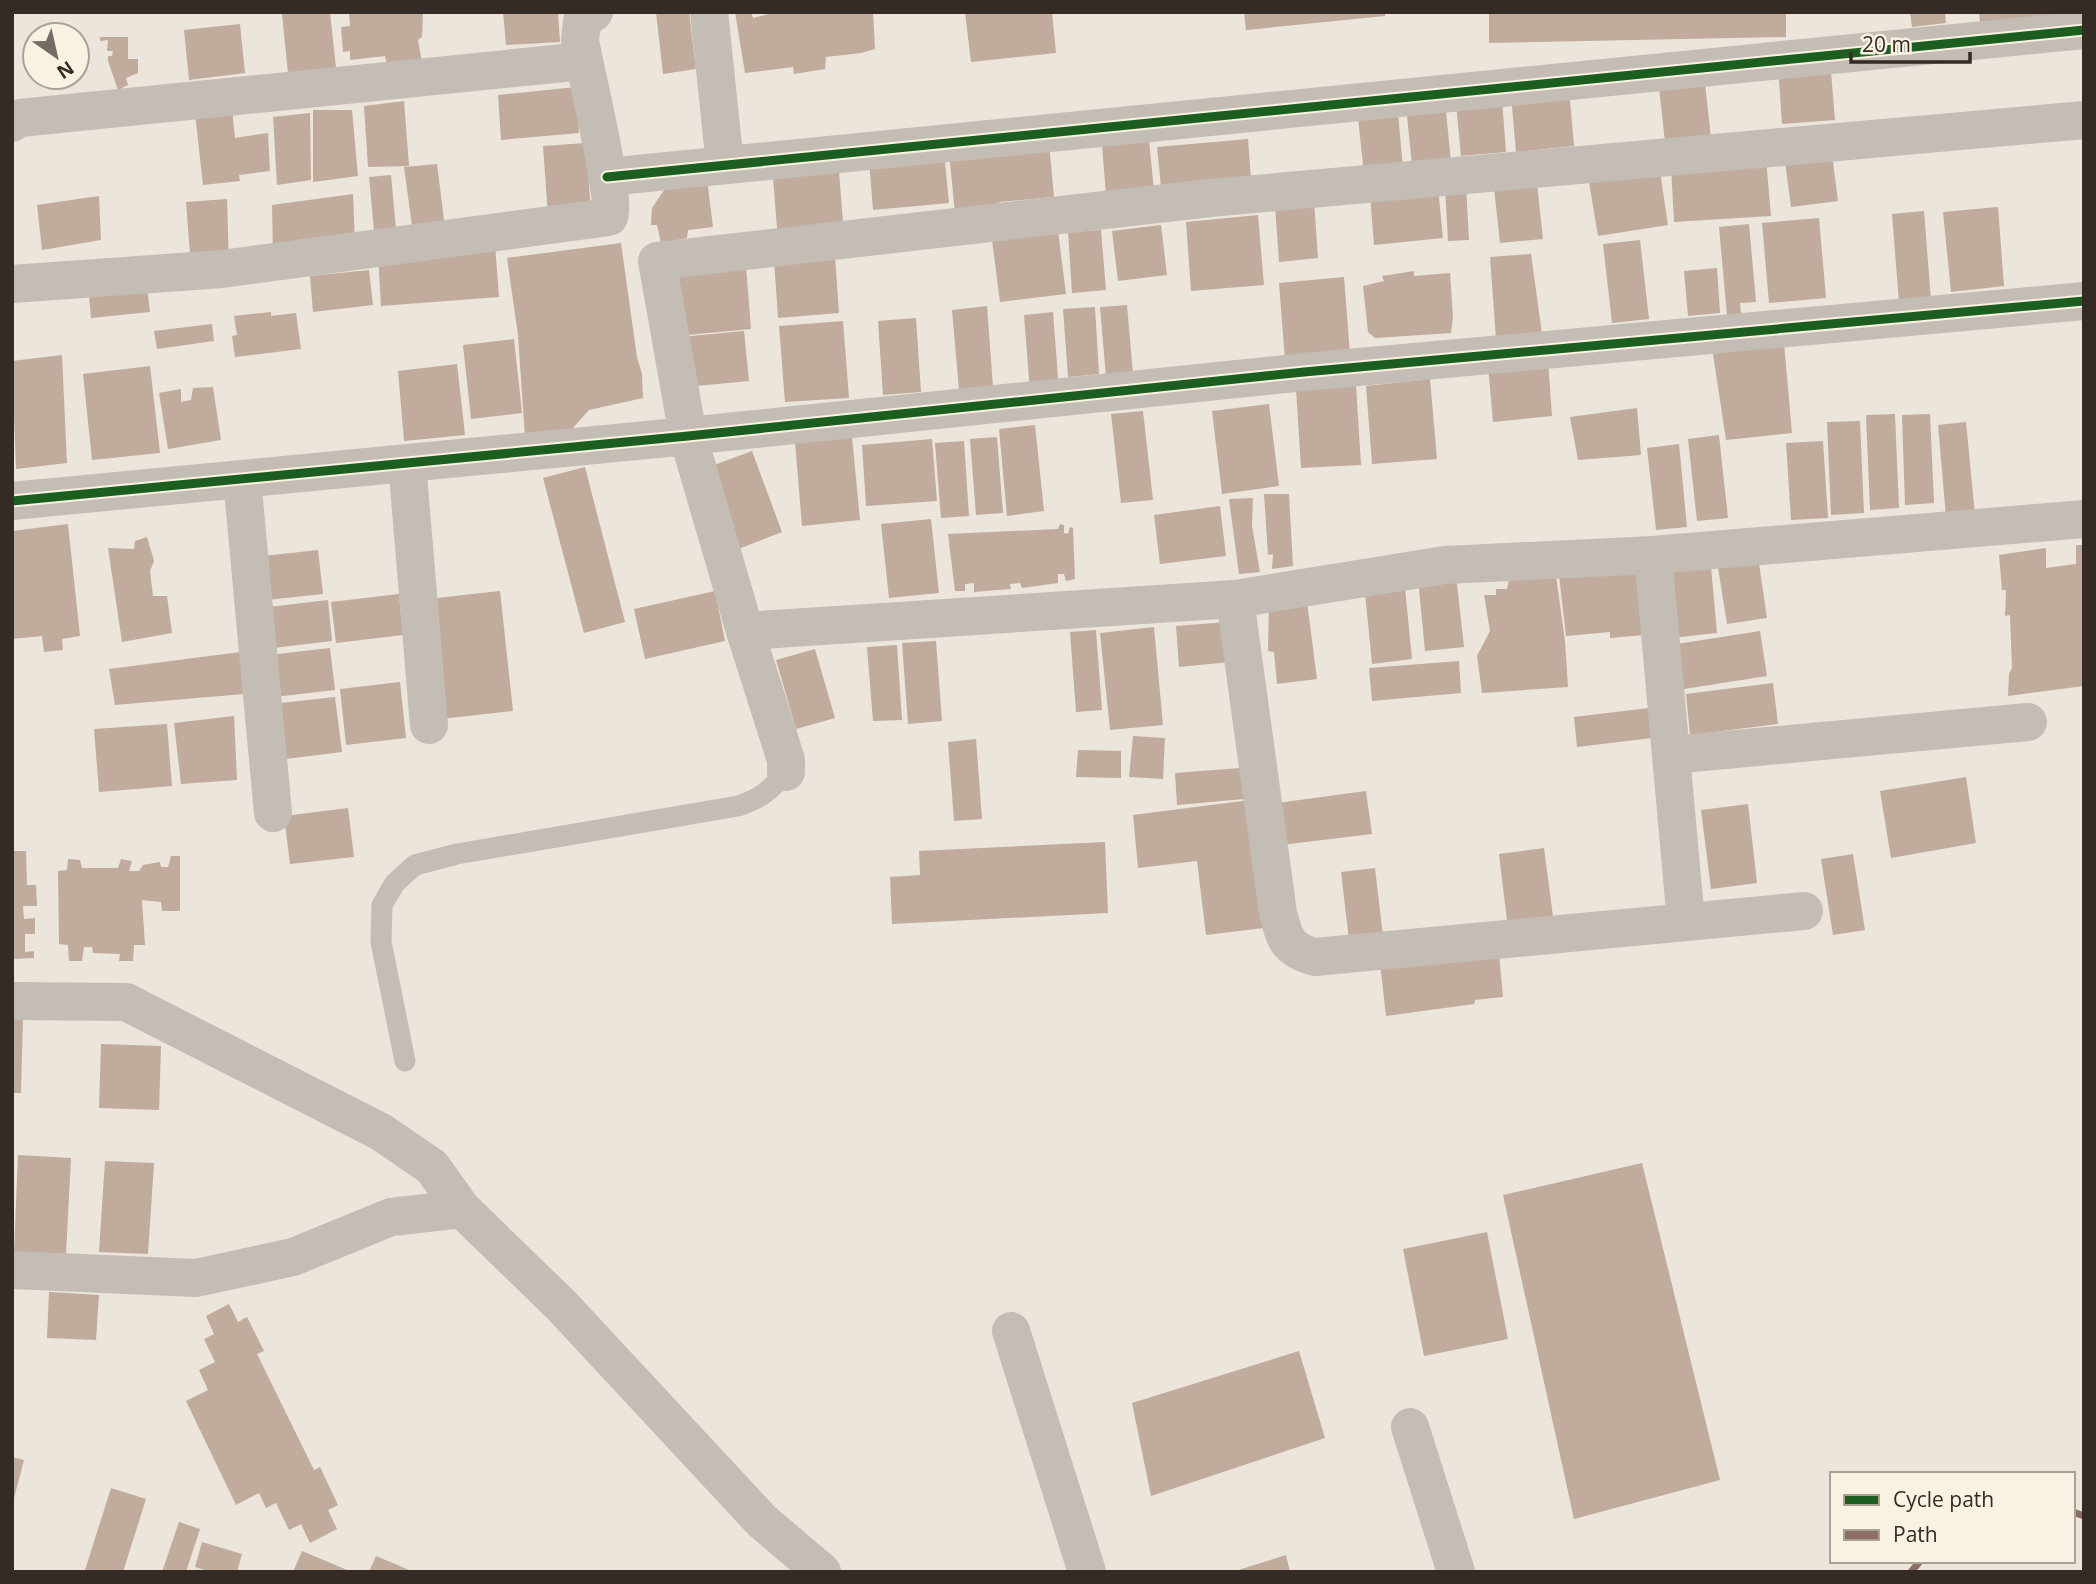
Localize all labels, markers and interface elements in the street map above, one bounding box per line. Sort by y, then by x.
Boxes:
north arrow [21,21,91,91]
scale bar [1851,21,1970,65]
text: 20 m [1862,30,1911,58]
text: N [52,55,79,85]
legend [1830,1472,2075,1563]
text: Cycle path [1893,1485,1994,1513]
text: Path [1893,1520,1938,1548]

